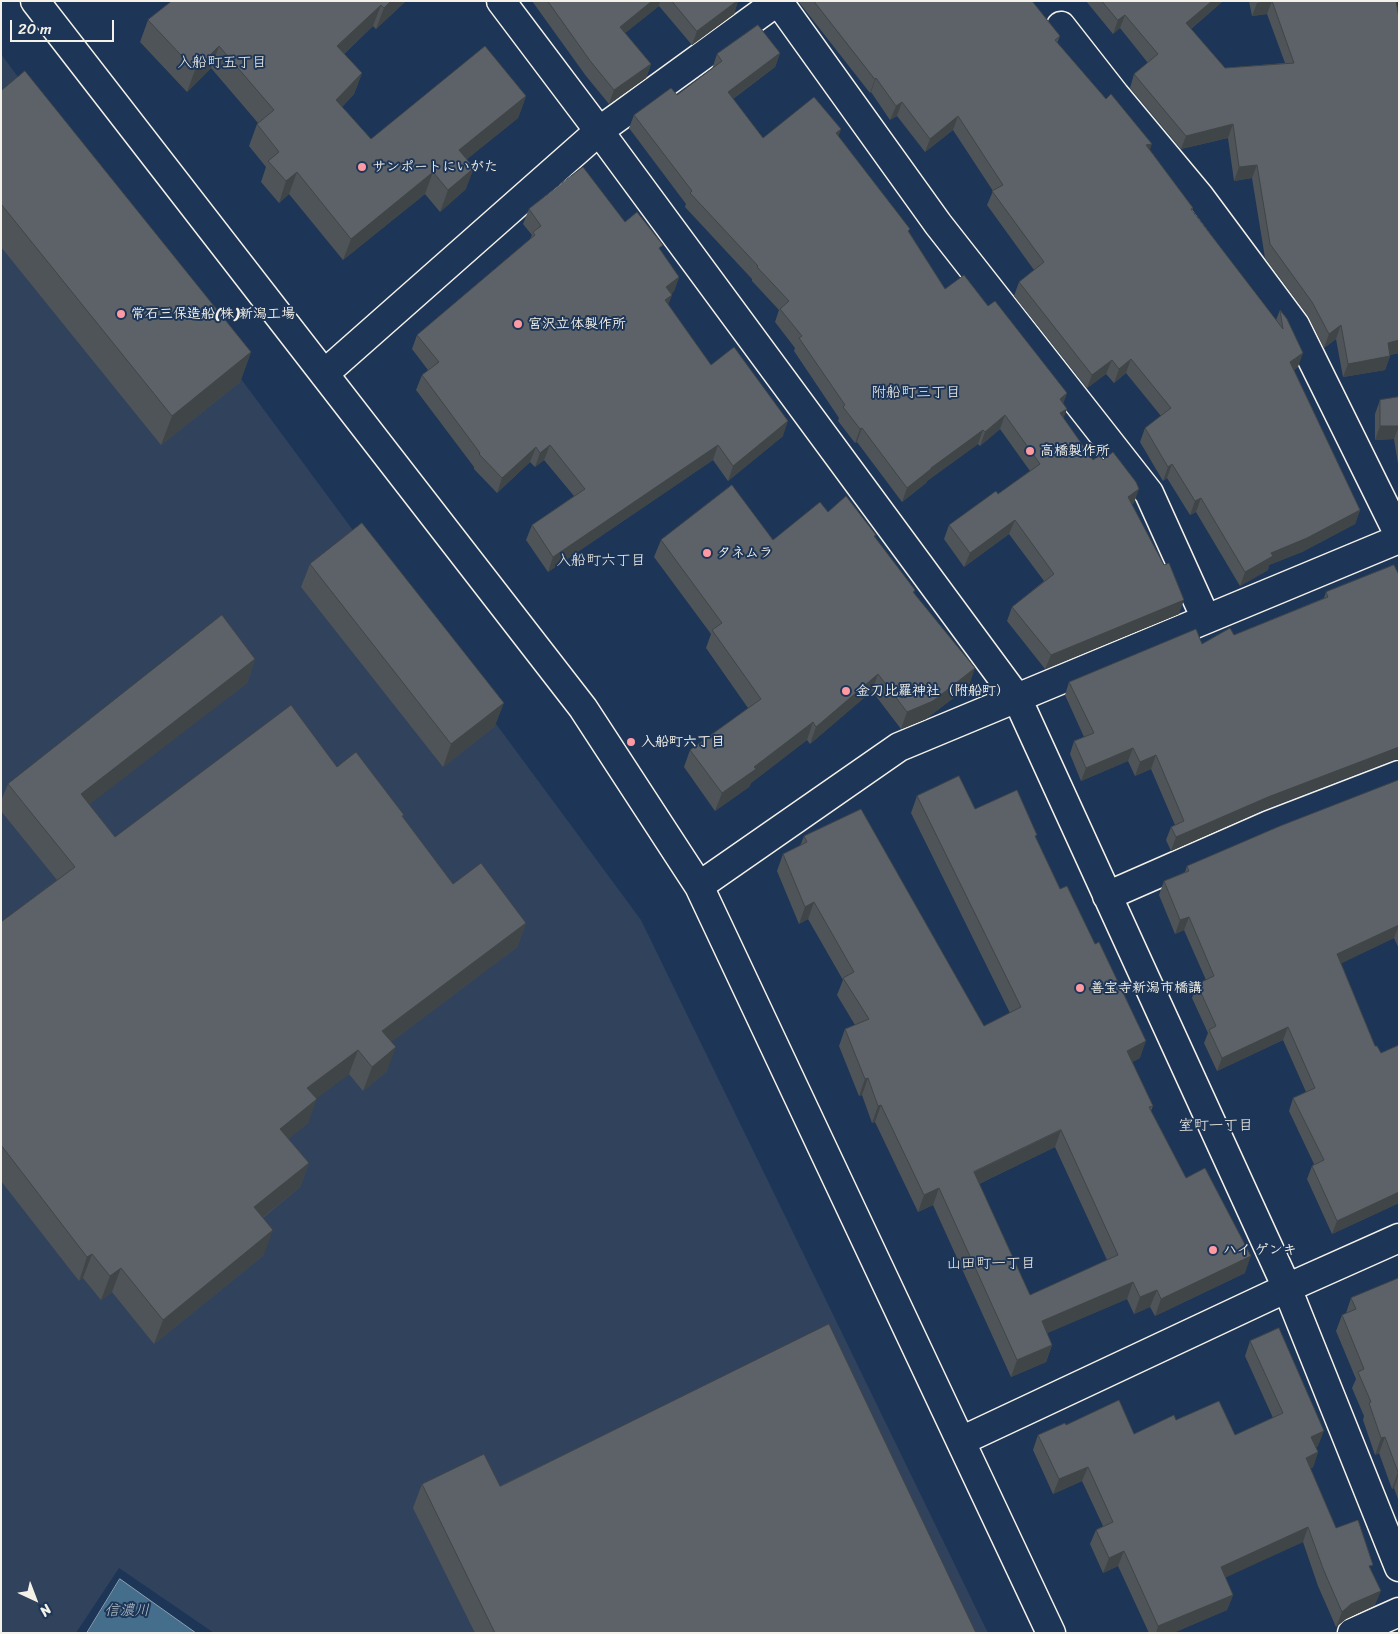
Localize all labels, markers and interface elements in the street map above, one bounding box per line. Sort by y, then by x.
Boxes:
scale bar [12,10,116,42]
text: 20 m [18,16,52,42]
district label: 入船町五丁目 [177,54,267,72]
place label: サンポートにいがた [372,159,498,175]
marker: サンポートにいがた [356,161,368,173]
place label: 常石三保造船(株)新潟工場 [131,306,295,322]
marker: 常石三保造船(株)新潟工場 [115,308,127,320]
place label: 宮沢立体製作所 [528,316,626,332]
marker: 宮沢立体製作所 [512,318,524,330]
district label: 附船町三丁目 [871,384,961,402]
place label: 高橋製作所 [1040,443,1110,459]
marker: 高橋製作所 [1024,445,1036,457]
place label: タネムラ [717,545,773,561]
marker: タネムラ [701,547,713,559]
district label: 入船町六丁目 [556,552,646,570]
place label: 金刀比羅神社（附船町） [856,683,1010,699]
marker: 金刀比羅神社（附船町） [840,685,852,697]
place label: 入船町六丁目 [641,734,725,750]
marker: 入船町六丁目 [625,736,637,748]
place label: 善宝寺新潟市橋講 [1090,980,1202,996]
marker: 善宝寺新潟市橋講 [1074,982,1086,994]
district label: 室町一丁目 [1179,1117,1253,1135]
place label: ハイ ゲンキ [1223,1242,1297,1258]
marker: ハイ ゲンキ [1207,1244,1219,1256]
district label: 山田町一丁目 [946,1255,1036,1273]
north arrow [10,1574,60,1624]
text: N [34,1598,58,1623]
water label: 信濃川 [105,1602,149,1620]

